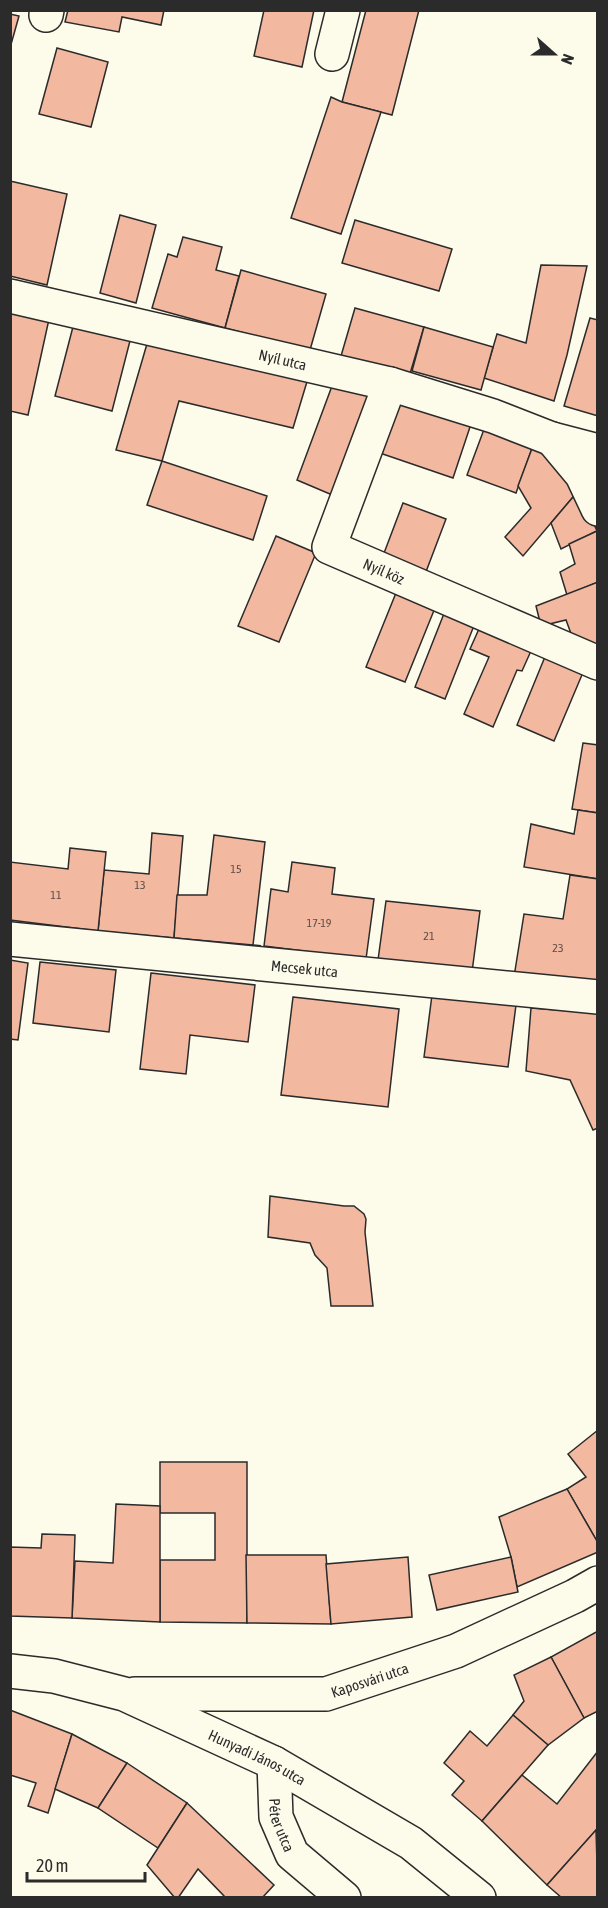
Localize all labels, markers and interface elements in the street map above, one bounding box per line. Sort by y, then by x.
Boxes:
north arrow [524,24,584,84]
text: N [558,52,578,67]
street label: Nyíl utca [257,345,308,373]
street label: Nyíl köz [361,554,408,587]
house number: 15 [230,862,242,876]
house number: 13 [134,878,146,892]
house number: 11 [50,888,62,902]
house number: 17-19 [307,916,332,930]
house number: 21 [423,929,435,943]
house number: 23 [552,941,564,955]
street label: Mecsek utca [270,956,339,980]
street label: Kaposvári utca [329,1659,411,1700]
street label: Hunyadi János utca [206,1726,309,1788]
street label: Péter utca [267,1798,298,1854]
scale bar [27,1845,146,1883]
text: 20 m [36,1855,68,1876]

